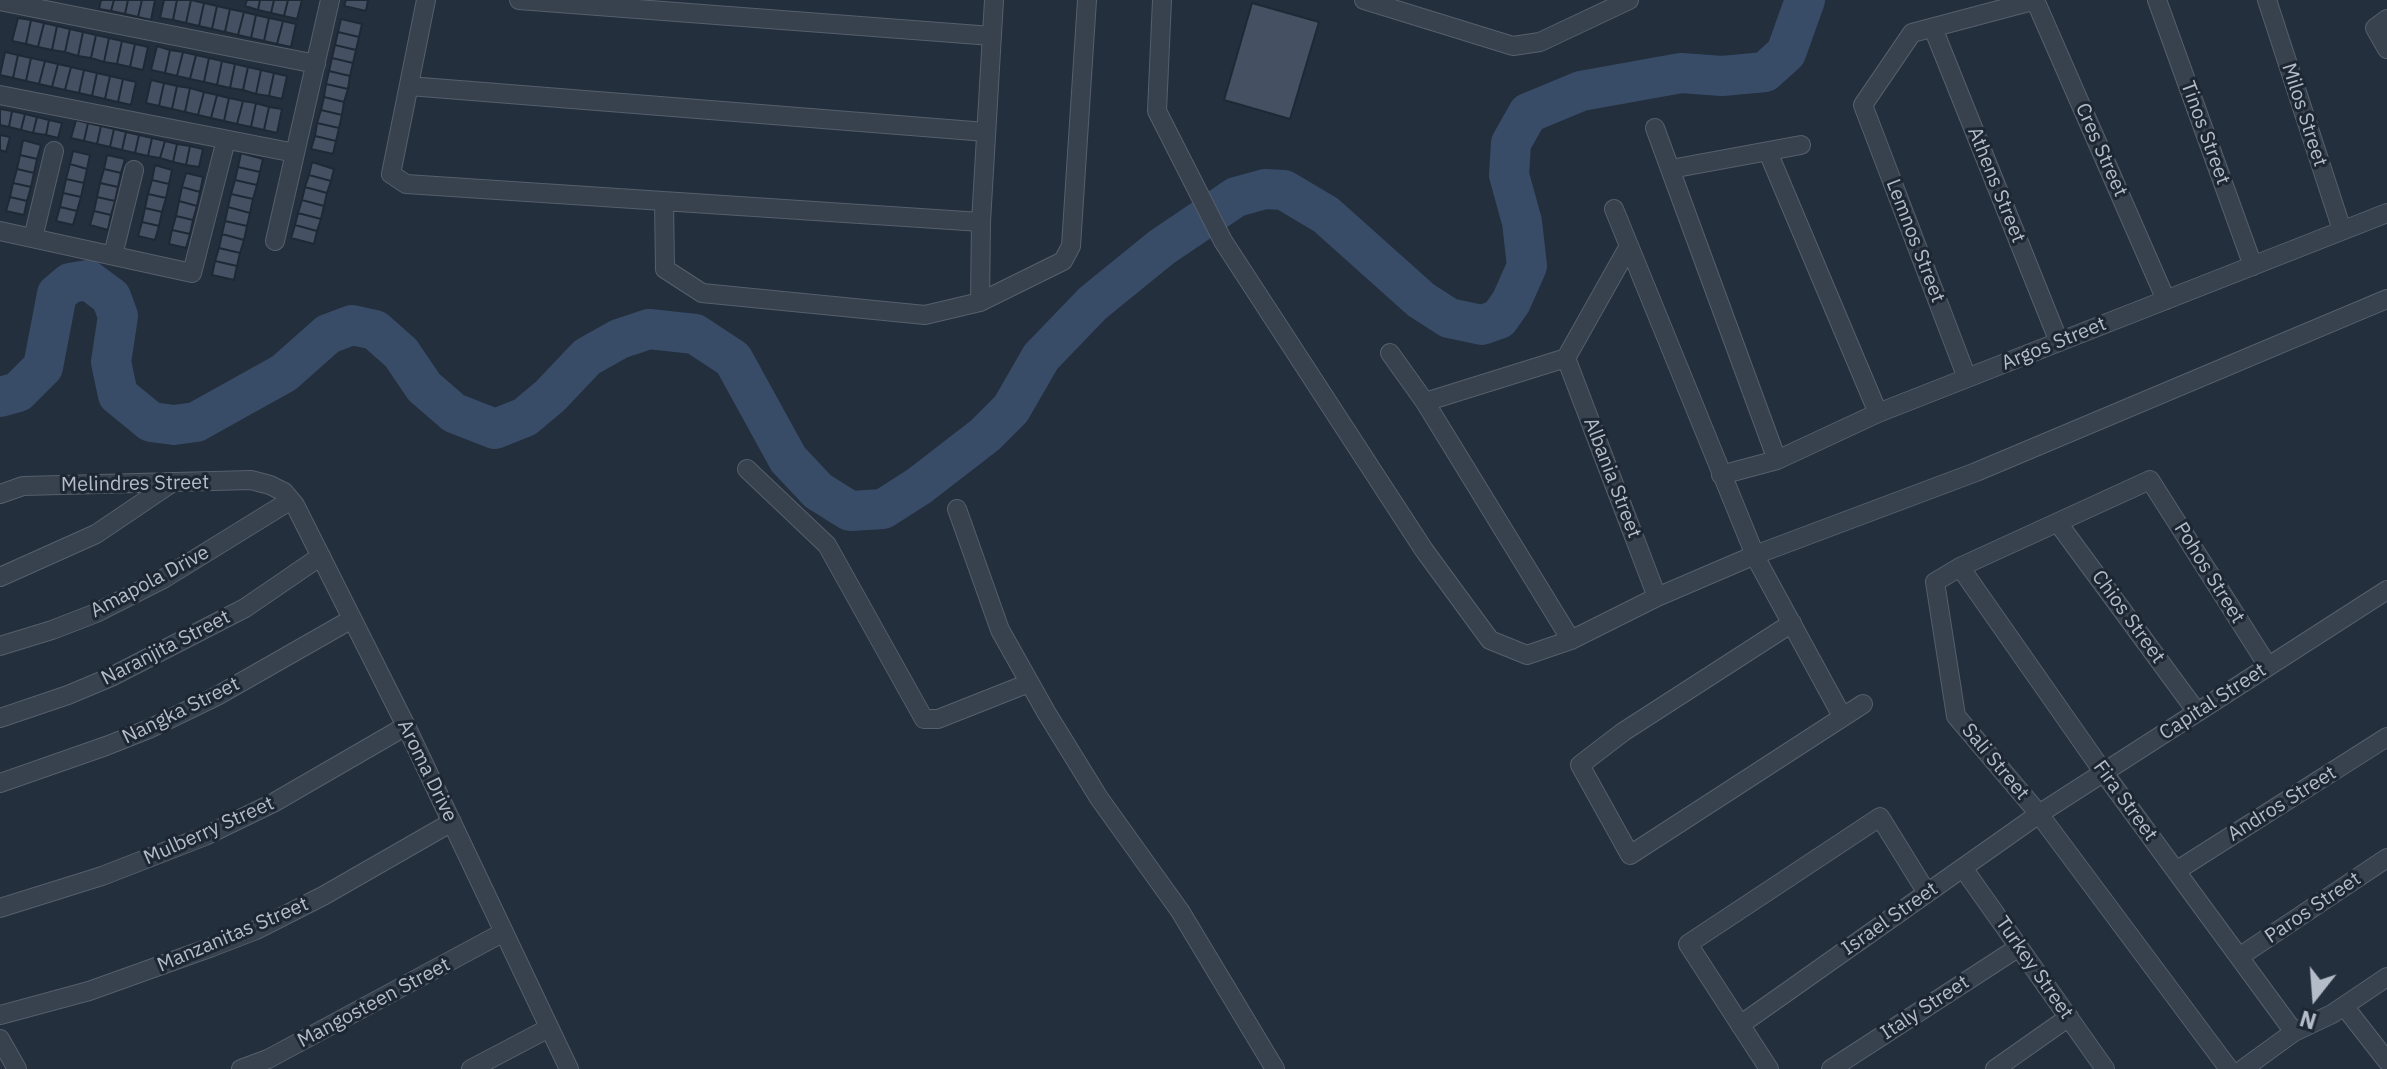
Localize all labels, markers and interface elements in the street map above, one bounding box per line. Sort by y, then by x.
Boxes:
street label: Milos Street [2276,60,2332,170]
street label: Tinos Street [2175,78,2235,188]
street label: Cres Street [2070,99,2132,201]
street label: Athens Street [1962,124,2030,246]
street label: Lemnos Street [1880,176,1950,306]
street label: Argos Street [1998,312,2110,376]
street label: Albania Street [1578,414,1646,542]
street label: Melindres Street [61,471,209,497]
street label: Pohos Street [2168,518,2250,628]
street label: Amapola Drive [87,541,213,623]
street label: Chios Street [2086,566,2170,668]
street label: Naranjita Street [98,605,234,691]
street label: Capital Street [2155,659,2271,745]
street label: Nangka Street [118,672,244,750]
street label: Aroma Drive [392,716,462,826]
street label: Sali Street [1956,719,2034,805]
street label: Fira Street [2088,756,2162,846]
street label: Andros Street [2223,761,2341,847]
street label: Mulberry Street [140,792,278,870]
street label: Paros Street [2261,867,2365,949]
street label: Israel Street [1837,877,1943,961]
street label: Manzanitas Street [154,892,312,978]
street label: Turkey Street [1990,912,2078,1024]
street label: Mangosteen Street [294,953,454,1053]
north arrow [2275,957,2355,1037]
street label: Italy Street [1876,971,1974,1045]
text: N [2296,1004,2320,1037]

